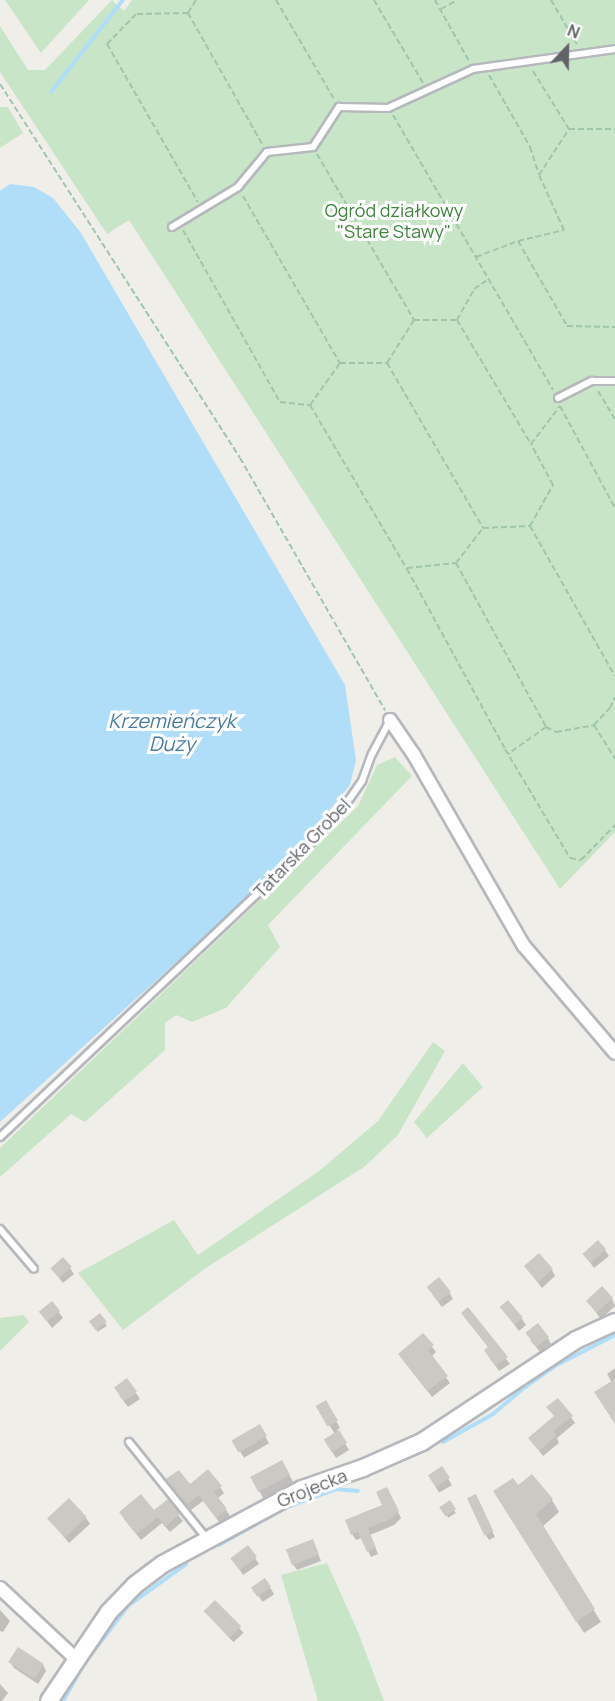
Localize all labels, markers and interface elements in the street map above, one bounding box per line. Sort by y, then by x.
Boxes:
north arrow [537,18,597,78]
text: N [564,19,583,44]
park label: Ogród działkowy "Stare Stawy" [325,200,463,242]
water label: Krzemieńczyk Duży [108,708,236,755]
street label: Tatarska Grobel [249,794,355,902]
street label: Grojecka [274,1464,350,1512]

